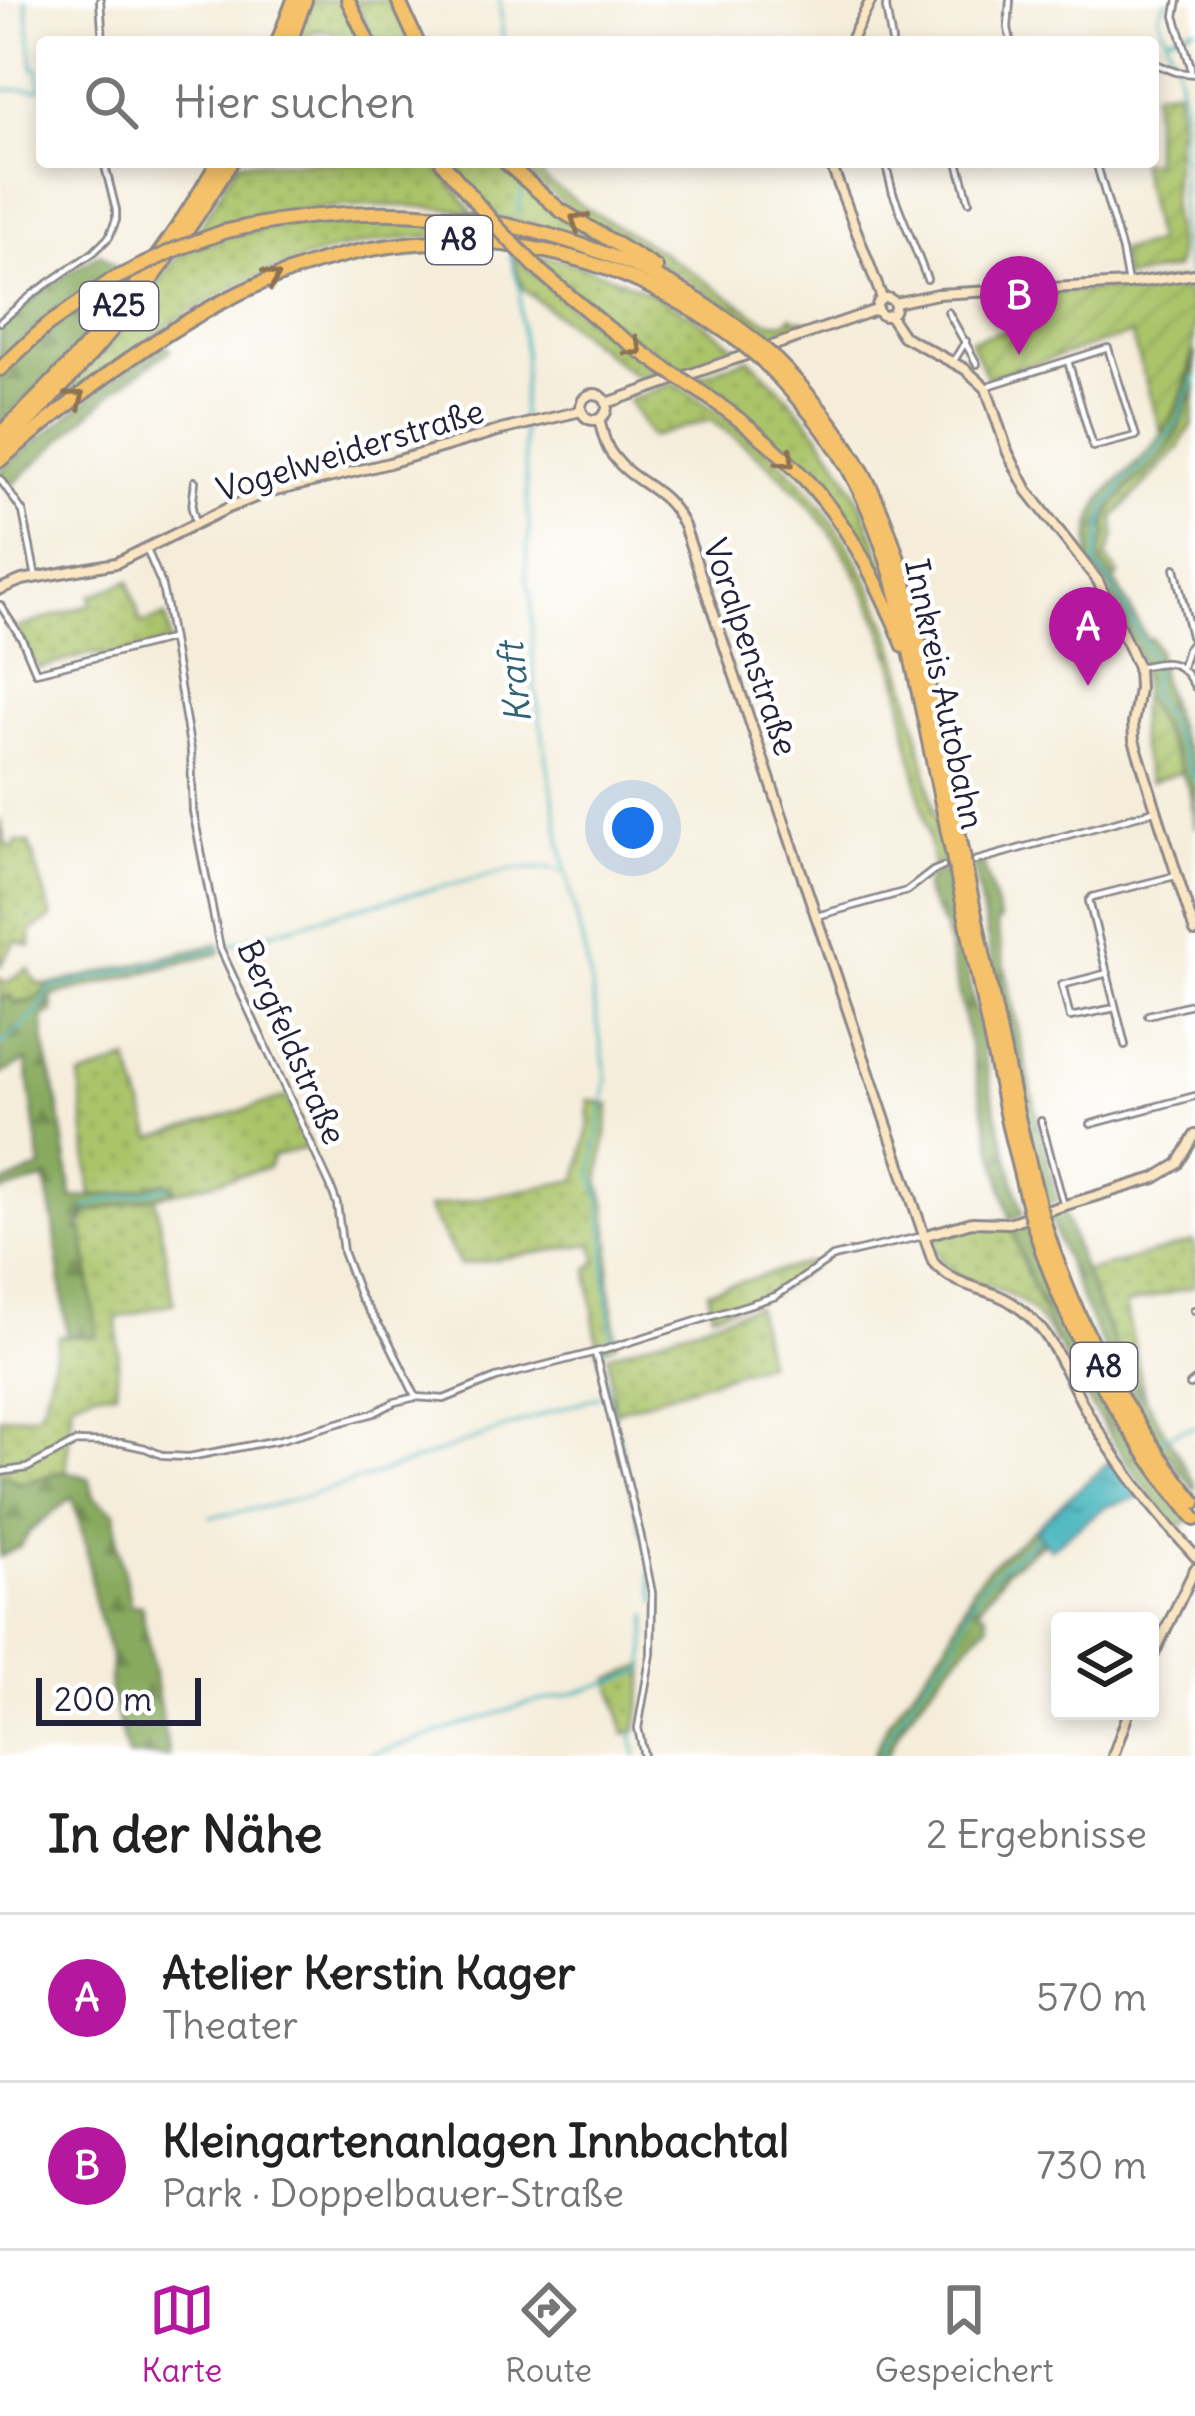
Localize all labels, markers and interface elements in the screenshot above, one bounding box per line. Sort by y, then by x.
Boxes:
search box [36,36,1159,168]
icon: search [78,69,144,135]
text: Hier suchen [174,74,415,130]
one-way arrow [569,213,591,235]
road number: A8 [426,216,492,264]
pin: B [980,256,1058,355]
one-way arrow [260,268,281,292]
road number: A25 [80,282,158,330]
one-way arrow [622,334,644,356]
street label: Vogelweiderstraße [211,389,489,511]
one-way arrow [64,391,86,412]
one-way arrow [773,445,795,467]
street label: Voralpenstraße [694,533,808,761]
street label: Innkreis Autobahn [896,555,994,833]
pin: A [1049,587,1127,686]
water label: Kraft [487,636,541,726]
your location [603,798,663,858]
street label: Bergfeldstraße [228,933,356,1151]
road number: A8 [1071,1343,1137,1391]
map controls [1051,1612,1159,1720]
button: layers [1051,1612,1159,1720]
scale bar [36,1672,201,1725]
text: 200 m [54,1678,152,1720]
text: In der Nähe [48,1802,323,1866]
text: 2 Ergebnisse [926,1810,1147,1859]
text: Atelier Kerstin Kager [162,1945,575,2001]
text: A [74,1973,100,2022]
text: 570 m [1036,1973,1147,2022]
text: Theater [162,2001,298,2050]
text: Kleingartenanlagen Innbachtal [162,2113,789,2169]
text: B [74,2141,100,2190]
text: 730 m [1037,2141,1147,2190]
text: Park · Doppelbauer-Straße [162,2169,624,2218]
tab: Karte [141,2277,222,2391]
tab: Route [505,2277,592,2391]
tab: Gespeichert [875,2277,1054,2391]

